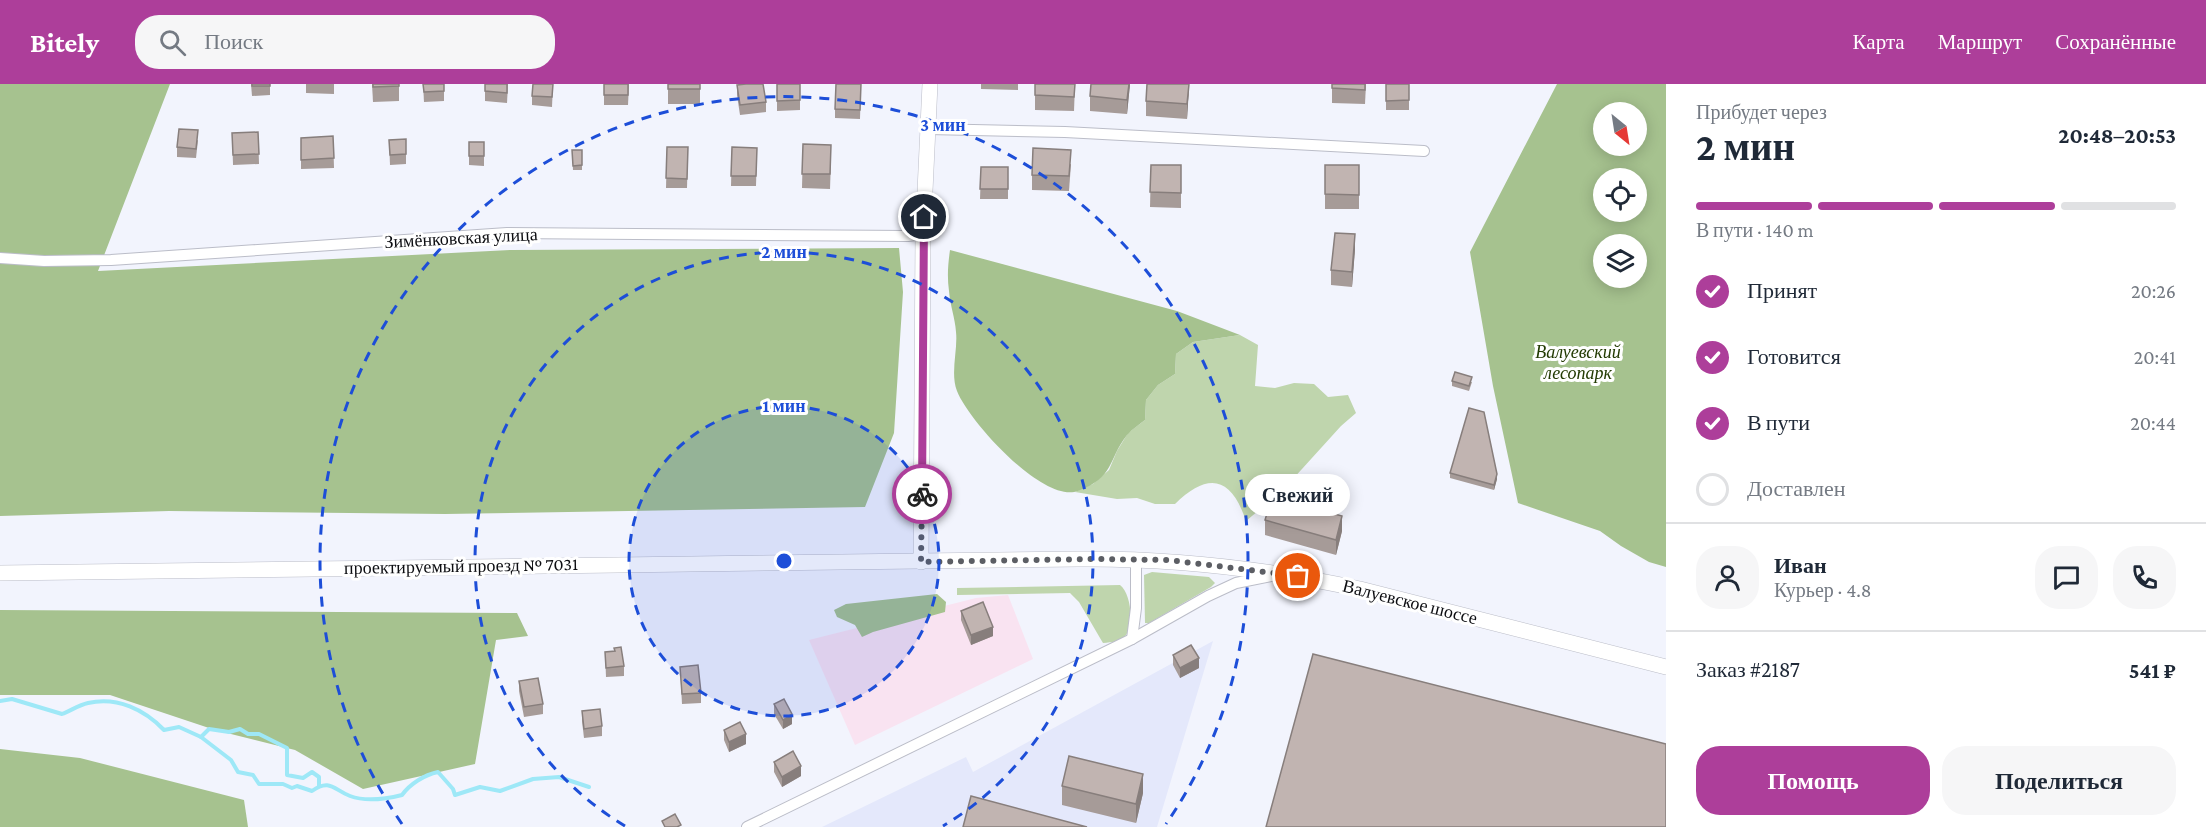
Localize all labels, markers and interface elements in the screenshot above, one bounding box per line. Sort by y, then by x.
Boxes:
search box [135,15,555,69]
icon: search [156,26,189,59]
text: Bitely [30,27,99,58]
text: Поиск [204,29,263,54]
text: Карта [1853,30,1905,54]
text: Маршрут [1938,30,2022,54]
text: Сохранённые [2055,30,2176,54]
text: Прибудет через [1696,101,1827,123]
north arrow [1593,102,1647,156]
map controls [1593,102,1647,288]
text: 3 мин [920,115,966,135]
text: 20:48–20:53 [2058,123,2176,148]
text: 2 мин [1696,125,1795,168]
button: locate [1593,168,1647,222]
pin [898,191,949,242]
icon: home [907,200,940,233]
text: В пути · 140 m [1696,219,1814,241]
street label: Зимёнковская улица [384,224,538,252]
button: layers [1593,234,1647,288]
text: 2 мин [761,242,807,262]
icon: check [1696,275,1729,308]
text: Принят [1747,278,1817,303]
text: 20:26 [2131,280,2176,302]
icon: check [1696,341,1729,374]
park label: Валуевский лесопарк [1535,342,1621,383]
text: Готовится [1747,344,1841,369]
text: 20:41 [2134,346,2176,368]
text: 1 мин [762,396,806,416]
icon: check [1696,407,1729,440]
text: В пути [1747,410,1810,435]
text: 20:44 [2130,412,2176,434]
courier [892,464,952,524]
callout: Свежий [1246,474,1350,516]
text: Доставлен [1747,476,1846,501]
icon: bike [906,478,939,511]
text: Свежий [1262,484,1333,506]
button: person [1696,546,1759,609]
button: chat [2035,546,2098,609]
button: phone [2113,546,2176,609]
pin [1272,550,1323,601]
centre of rings [774,551,794,571]
text: Иван [1774,553,1827,578]
street label: проектируемый проезд № 7031 [344,554,578,578]
icon: bag [1281,559,1314,592]
street label: Валуевское шоссе [1341,576,1479,628]
text: Курьер · 4.8 [1774,579,1872,601]
text: Заказ #2187 [1696,657,1800,682]
text: 541 ₽ [2129,658,2176,683]
button: Помощь [1696,746,1930,815]
button: Поделиться [1942,746,2176,815]

